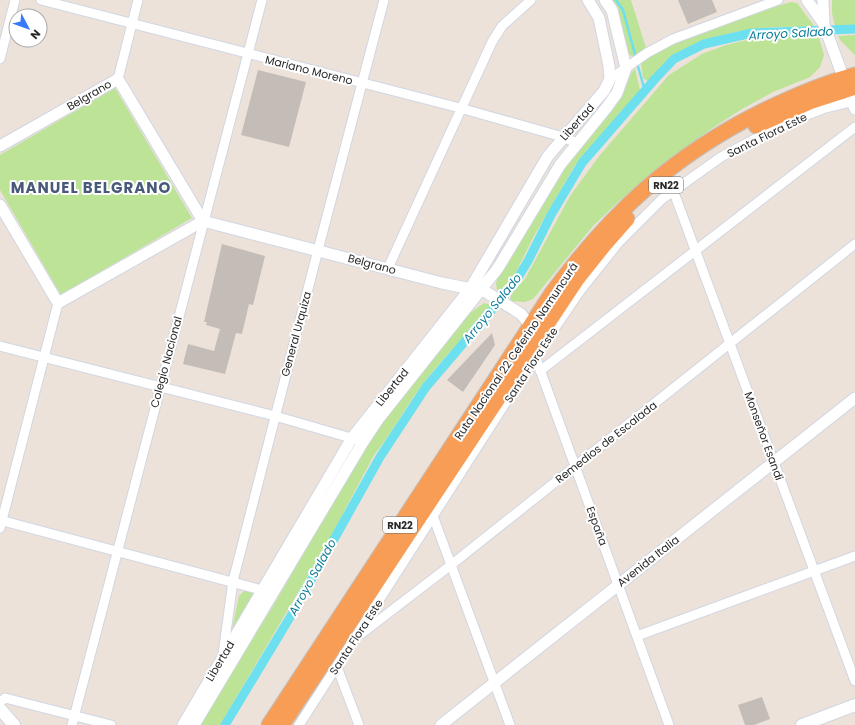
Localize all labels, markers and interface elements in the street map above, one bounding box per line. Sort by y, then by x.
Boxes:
north arrow [8,8,48,48]
water label: Arroyo Salado [747,22,834,44]
text: N [27,26,44,43]
street label: Mariano Moreno [264,51,354,89]
street label: Belgrano [64,76,114,114]
street label: Libertad [556,100,598,144]
street label: Santa Flora Este [724,109,810,161]
district label: MANUEL BELGRANO [11,177,171,198]
road number: RN22 [649,177,683,193]
street label: Belgrano [346,250,398,278]
street label: Ruta Nacional 22 Ceferino Namuncurá [450,259,582,443]
water label: Arroyo Salado [458,269,525,347]
street label: General Urquiza [277,290,315,378]
street label: Colegio Nacional [146,315,186,409]
street label: Santa Flora Este [501,324,562,406]
street label: Libertad [372,365,412,409]
street label: Monseñor Esandi [741,389,788,483]
street label: Remedios de Escalada [552,397,660,487]
street label: España [583,504,611,548]
road number: RN22 [383,517,417,533]
street label: Avenida Italia [614,532,682,590]
water label: Arroyo Salado [284,536,340,619]
street label: Santa Flora Este [326,596,387,678]
street label: Libertad [202,638,238,684]

